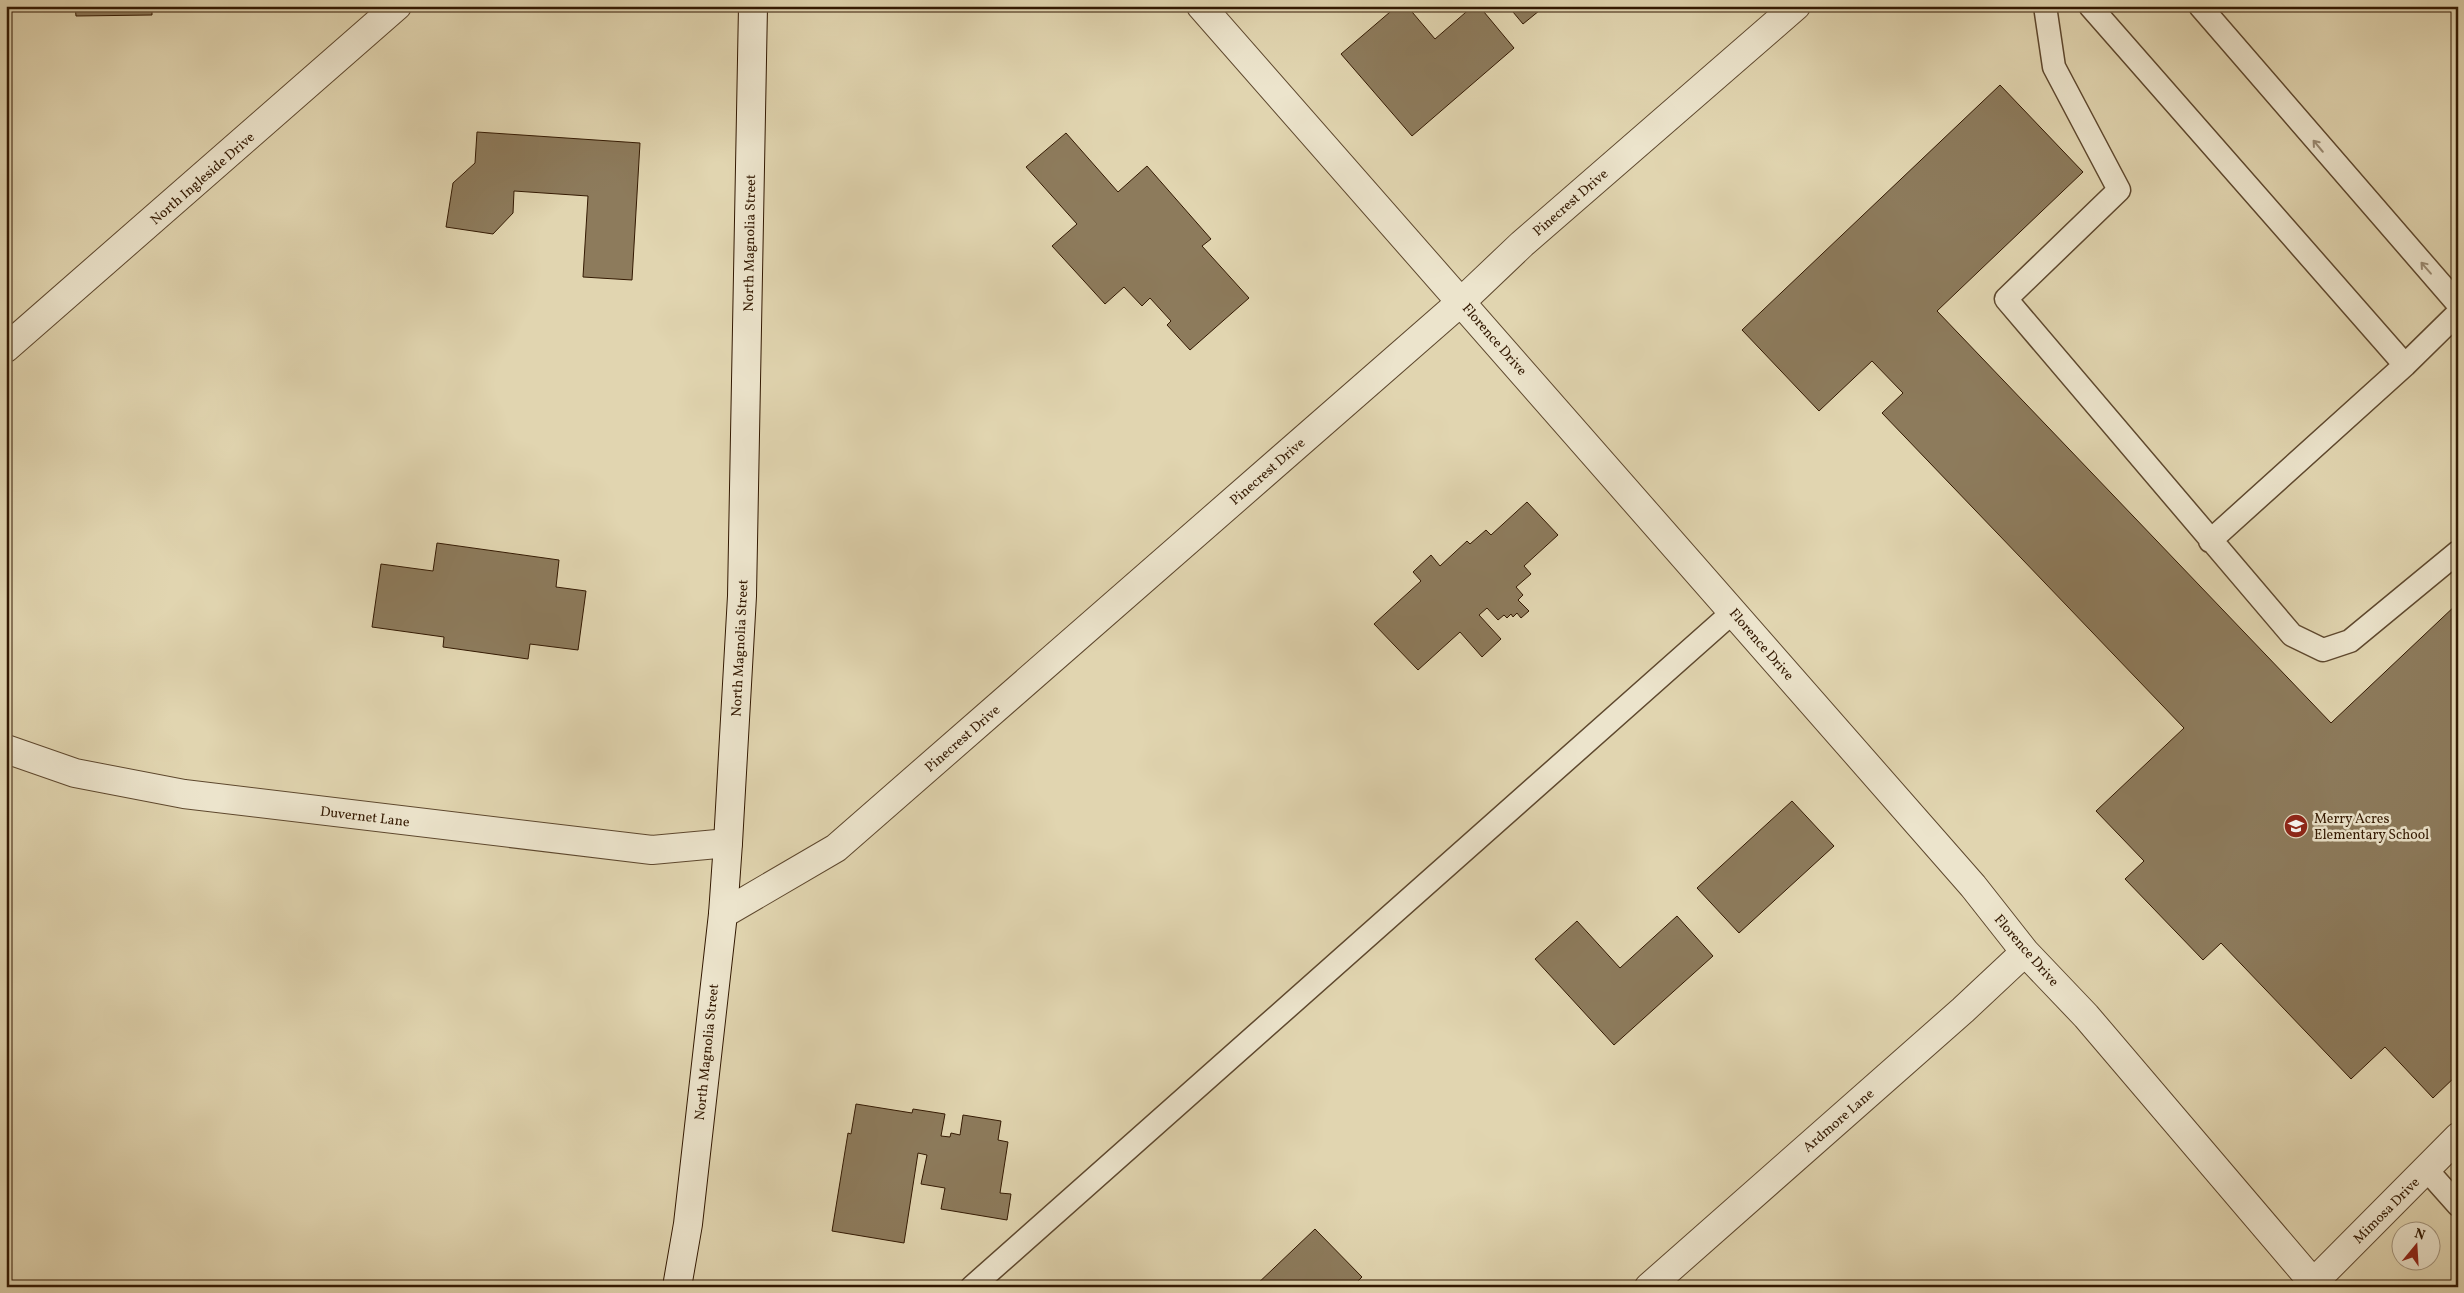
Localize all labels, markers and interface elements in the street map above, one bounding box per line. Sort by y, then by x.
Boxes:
street label: North Ingleside Drive [147,128,260,230]
one-way arrow [2313,139,2324,152]
street label: Pinecrest Drive [1529,165,1613,241]
street label: North Magnolia Street [740,174,761,312]
one-way arrow [2420,261,2431,274]
street label: Florence Drive [1457,300,1531,381]
street label: Pinecrest Drive [1226,434,1310,510]
street label: North Magnolia Street [727,579,754,717]
street label: Florence Drive [1724,605,1798,686]
street label: Pinecrest Drive [921,701,1005,777]
street label: Duvernet Lane [319,803,411,832]
place label: Merry Acres Elementary School [2314,810,2429,845]
school or university icon: Merry Acres Elementary School [2283,813,2309,839]
street label: Florence Drive [1989,911,2063,992]
street label: North Magnolia Street [691,983,724,1121]
street label: Ardmore Lane [1799,1085,1879,1157]
street label: Mimosa Drive [2350,1173,2425,1249]
north arrow [2392,1220,2442,1270]
text: N [2412,1224,2427,1246]

